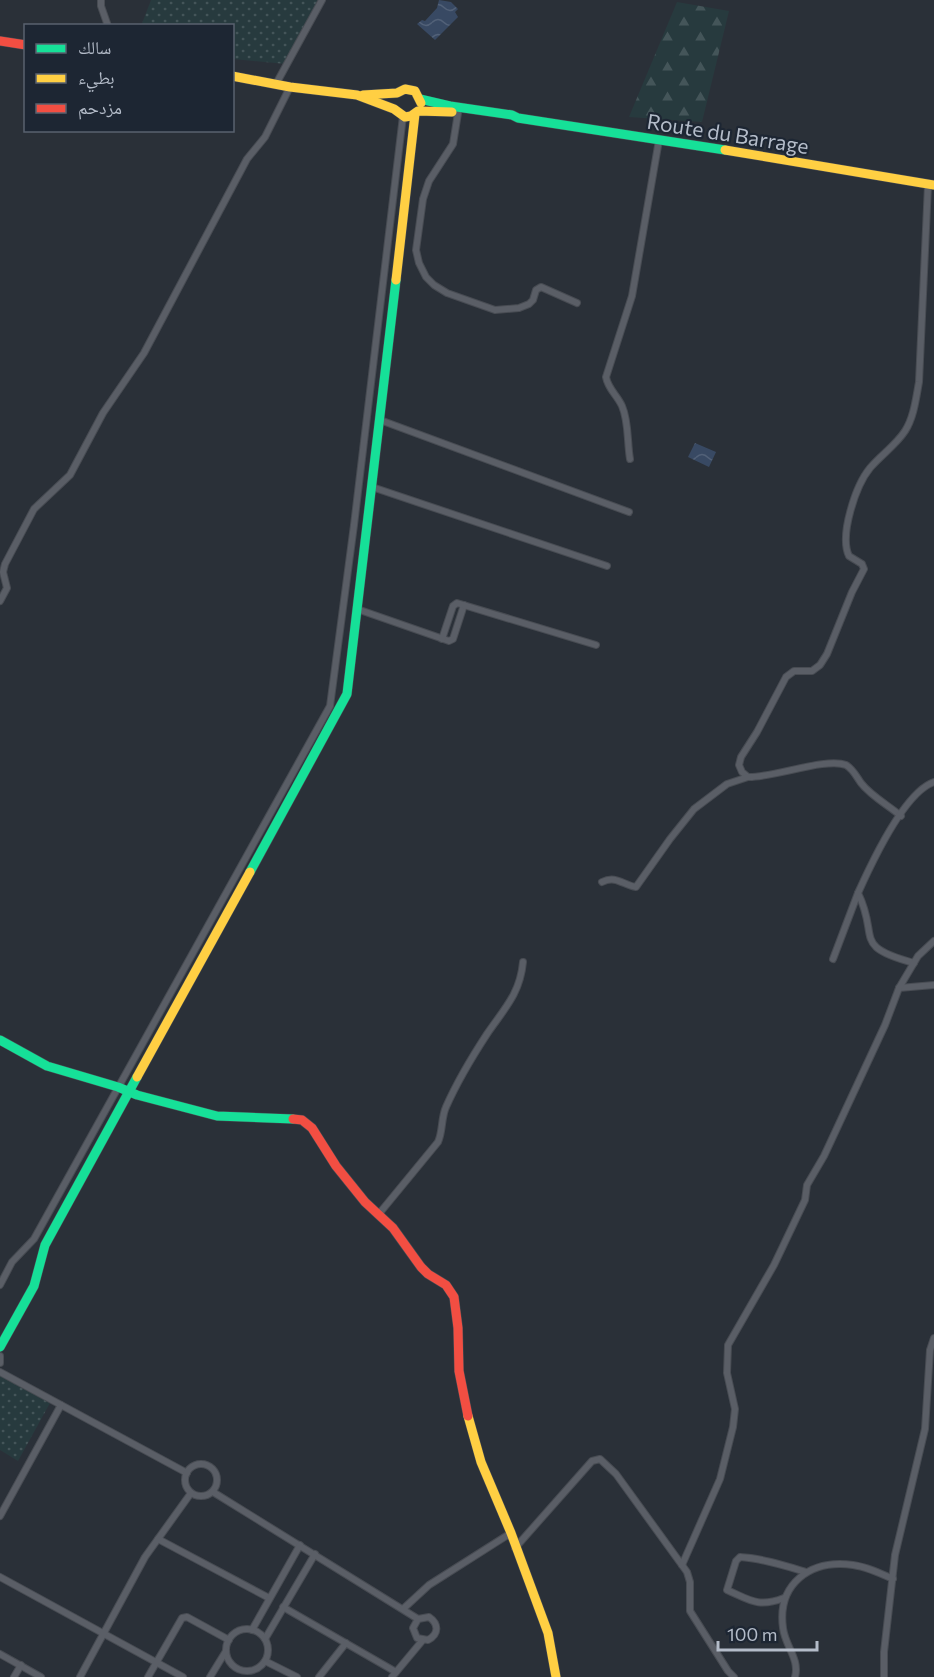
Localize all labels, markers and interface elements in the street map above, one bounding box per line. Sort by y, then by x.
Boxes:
legend [24,24,234,132]
text: سالك [78,36,111,58]
text: بطيء [78,66,115,93]
text: مزدحم [78,96,122,120]
street label: Route du Barrage [645,108,811,158]
scale bar [718,1614,817,1652]
text: 100 m [727,1623,777,1645]

